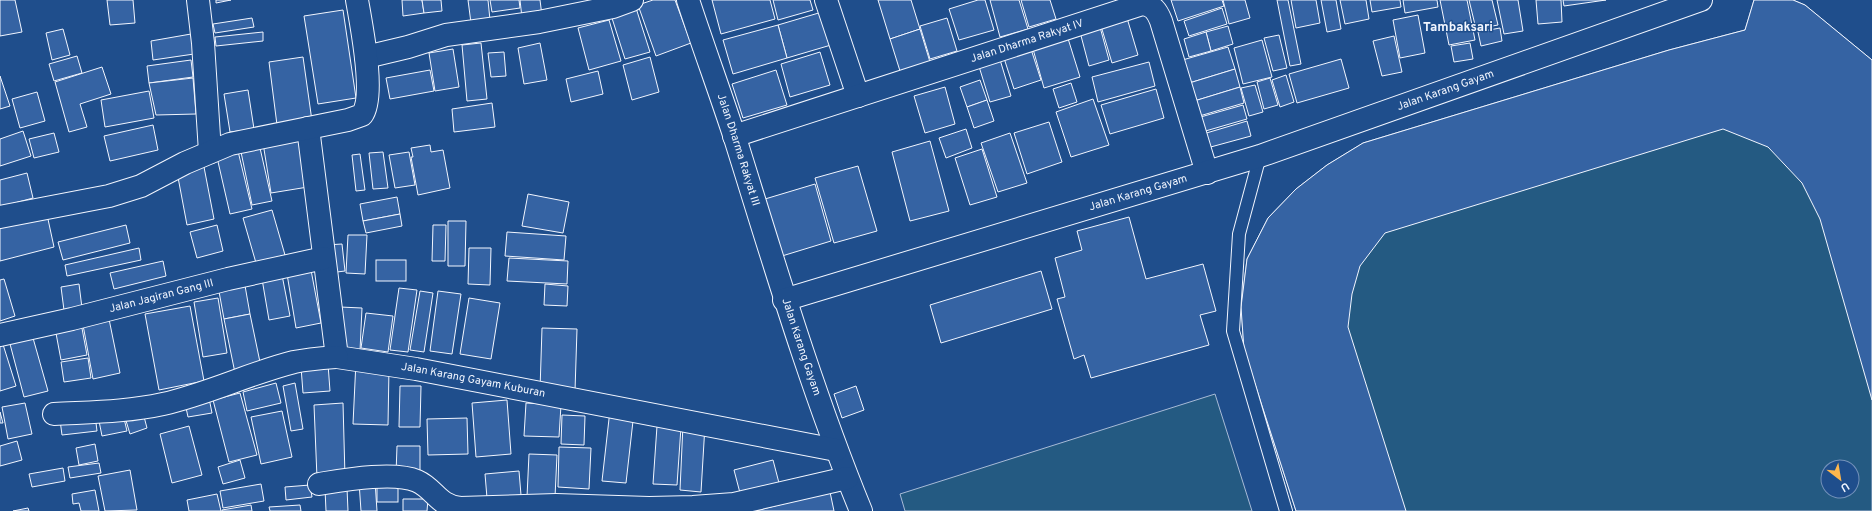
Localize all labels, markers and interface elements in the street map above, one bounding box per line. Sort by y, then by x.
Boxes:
street label: Jalan Dharma Rakyat IV [969,16,1085,66]
district label: Tambaksari [1423,20,1493,36]
street label: Jalan Karang Gayam [1395,67,1496,114]
street label: Jalan Dharma Rakyat III [714,92,763,208]
street label: Jalan Karang Gayam [1087,171,1189,214]
street label: Jalan Jagiran Gang III [108,276,215,316]
street label: Jalan Karang Gayam [778,296,824,398]
street label: Jalan Karang Gayam Kuburan [400,360,546,401]
north arrow [1820,459,1860,499]
text: U [1838,479,1852,495]

